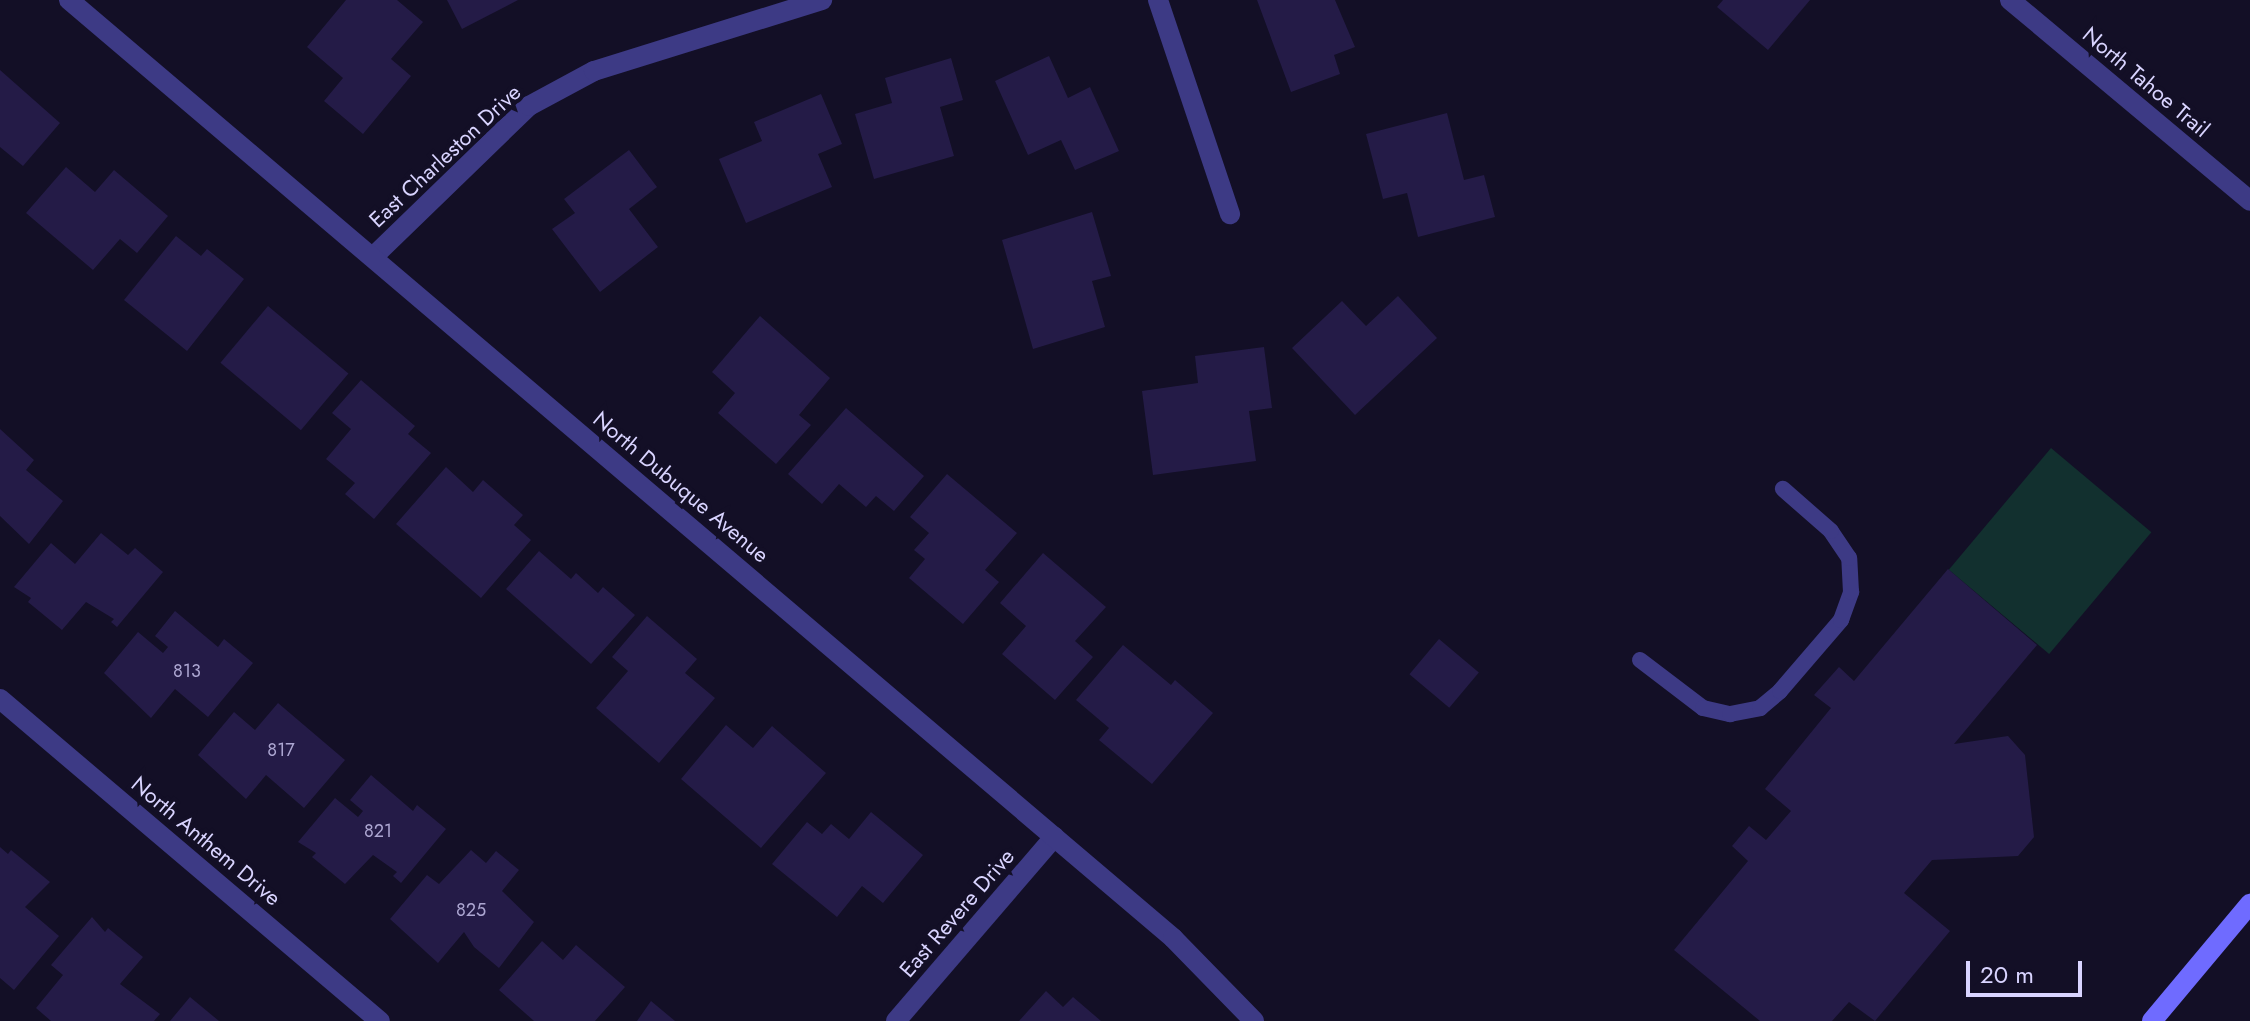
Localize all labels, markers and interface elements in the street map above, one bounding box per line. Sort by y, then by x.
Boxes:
street label: North Tahoe Trail [2077,21,2215,143]
street label: East Charleston Drive [364,79,526,233]
street label: North Dubuque Avenue [588,406,774,568]
house number: 813 [173,660,201,682]
house number: 817 [267,739,295,761]
street label: North Anthem Drive [126,771,286,911]
house number: 821 [364,820,392,842]
street label: East Revere Drive [894,843,1020,983]
house number: 825 [456,899,486,921]
scale bar [1970,945,2086,995]
text: 20 m [1980,957,2034,992]

